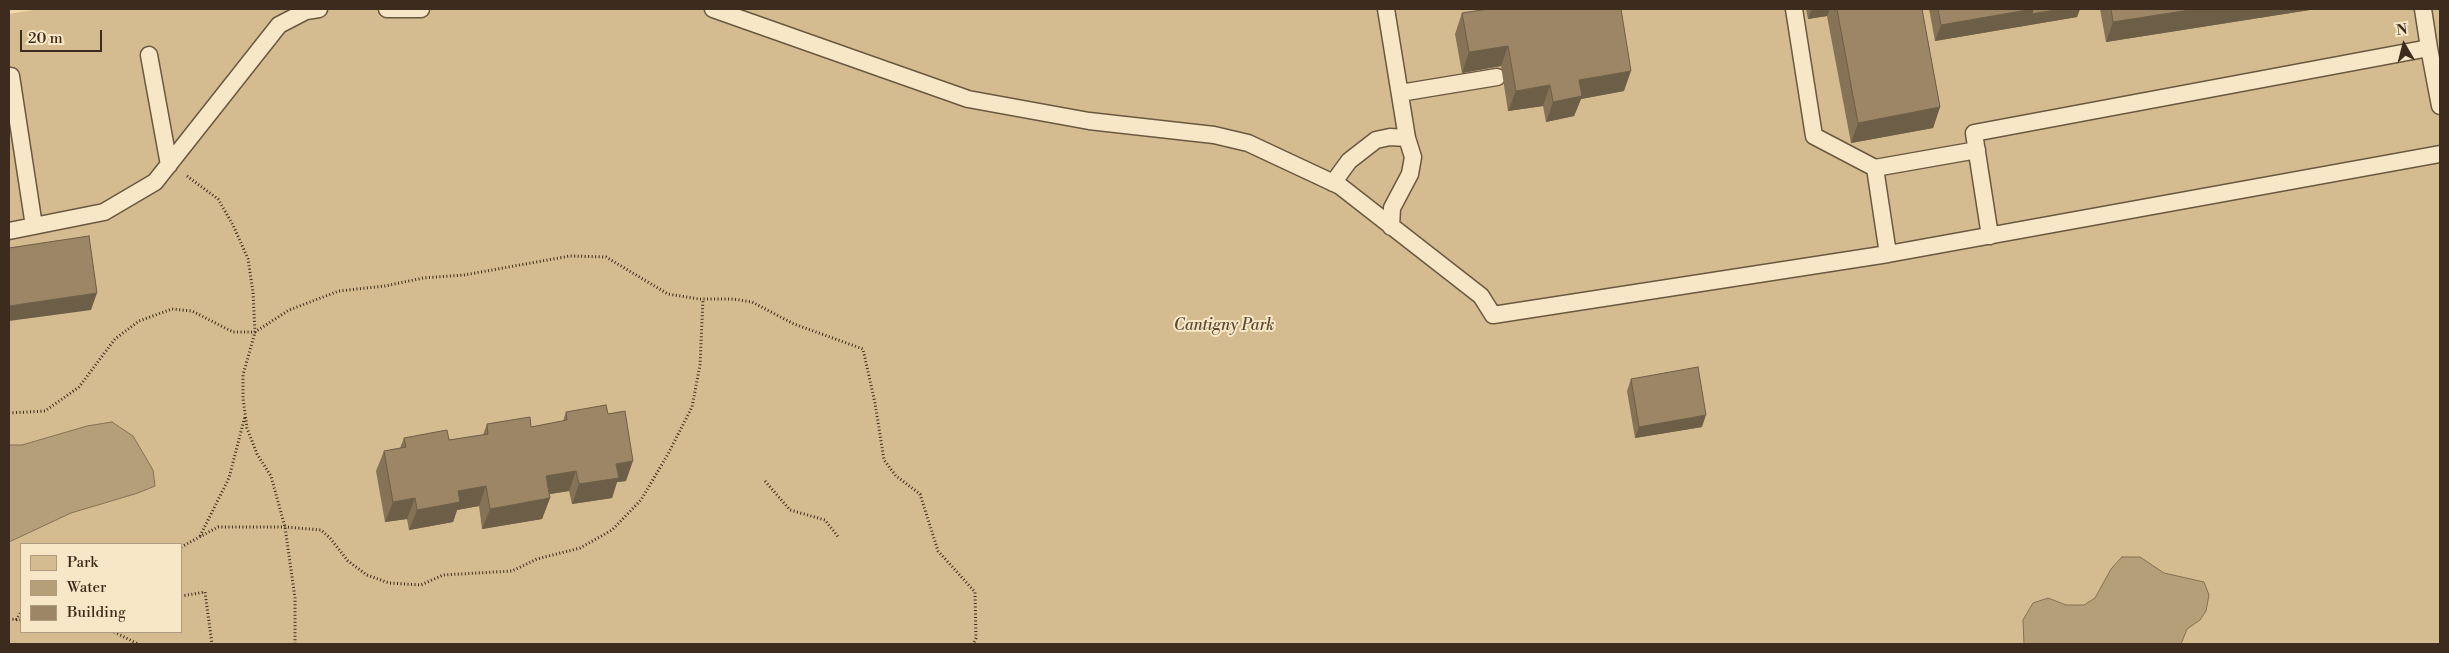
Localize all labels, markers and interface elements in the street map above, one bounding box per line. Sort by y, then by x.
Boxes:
scale bar [22,20,105,52]
north arrow [2379,20,2429,70]
text: N [2395,20,2409,40]
text: 20 m [28,29,63,48]
park label: Cantigny Park [1174,316,1274,336]
legend [20,543,182,633]
text: Park [67,553,98,572]
text: Water [67,578,106,597]
text: Building [67,603,126,622]

